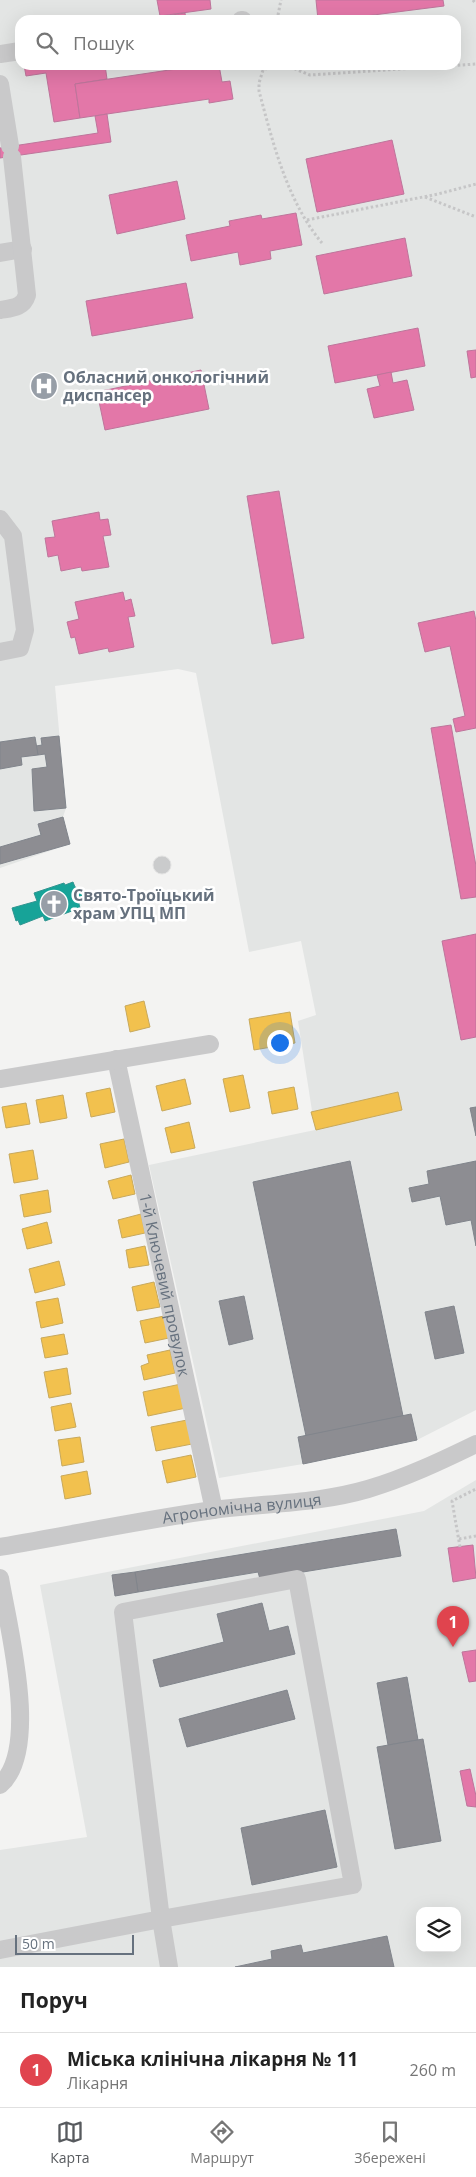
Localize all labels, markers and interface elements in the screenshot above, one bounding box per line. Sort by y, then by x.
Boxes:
search box [15,15,461,70]
icon: search [33,29,61,57]
text: Пошук [73,30,135,56]
place label: Обласний онкологічний диспансер [63,366,269,406]
hospital icon: Обласний онкологічний диспансер [29,371,59,401]
place label: Свято-Троїцький храм УПЦ МП [73,884,215,924]
church icon: Свято-Троїцький храм УПЦ МП [39,889,69,919]
your location [267,1030,293,1056]
street label: 1-й Ключевий провулок [134,1191,196,1379]
street label: Агрономічна вулиця [160,1488,323,1529]
pin: 1 [437,1606,469,1647]
map controls [416,1907,461,1952]
button: layers [416,1907,461,1952]
scale bar [15,1932,134,1955]
text: 50 m [22,1934,55,1953]
text: Поруч [20,1986,88,2014]
text: Міська клінічна лікарня № 11 [67,2046,358,2072]
text: 1 [31,2059,41,2081]
text: 260 m [410,2059,456,2081]
text: Лікарня [67,2072,128,2094]
tab: Карта [50,2118,90,2167]
tab: Маршрут [190,2118,254,2167]
tab: Збережені [354,2118,426,2167]

